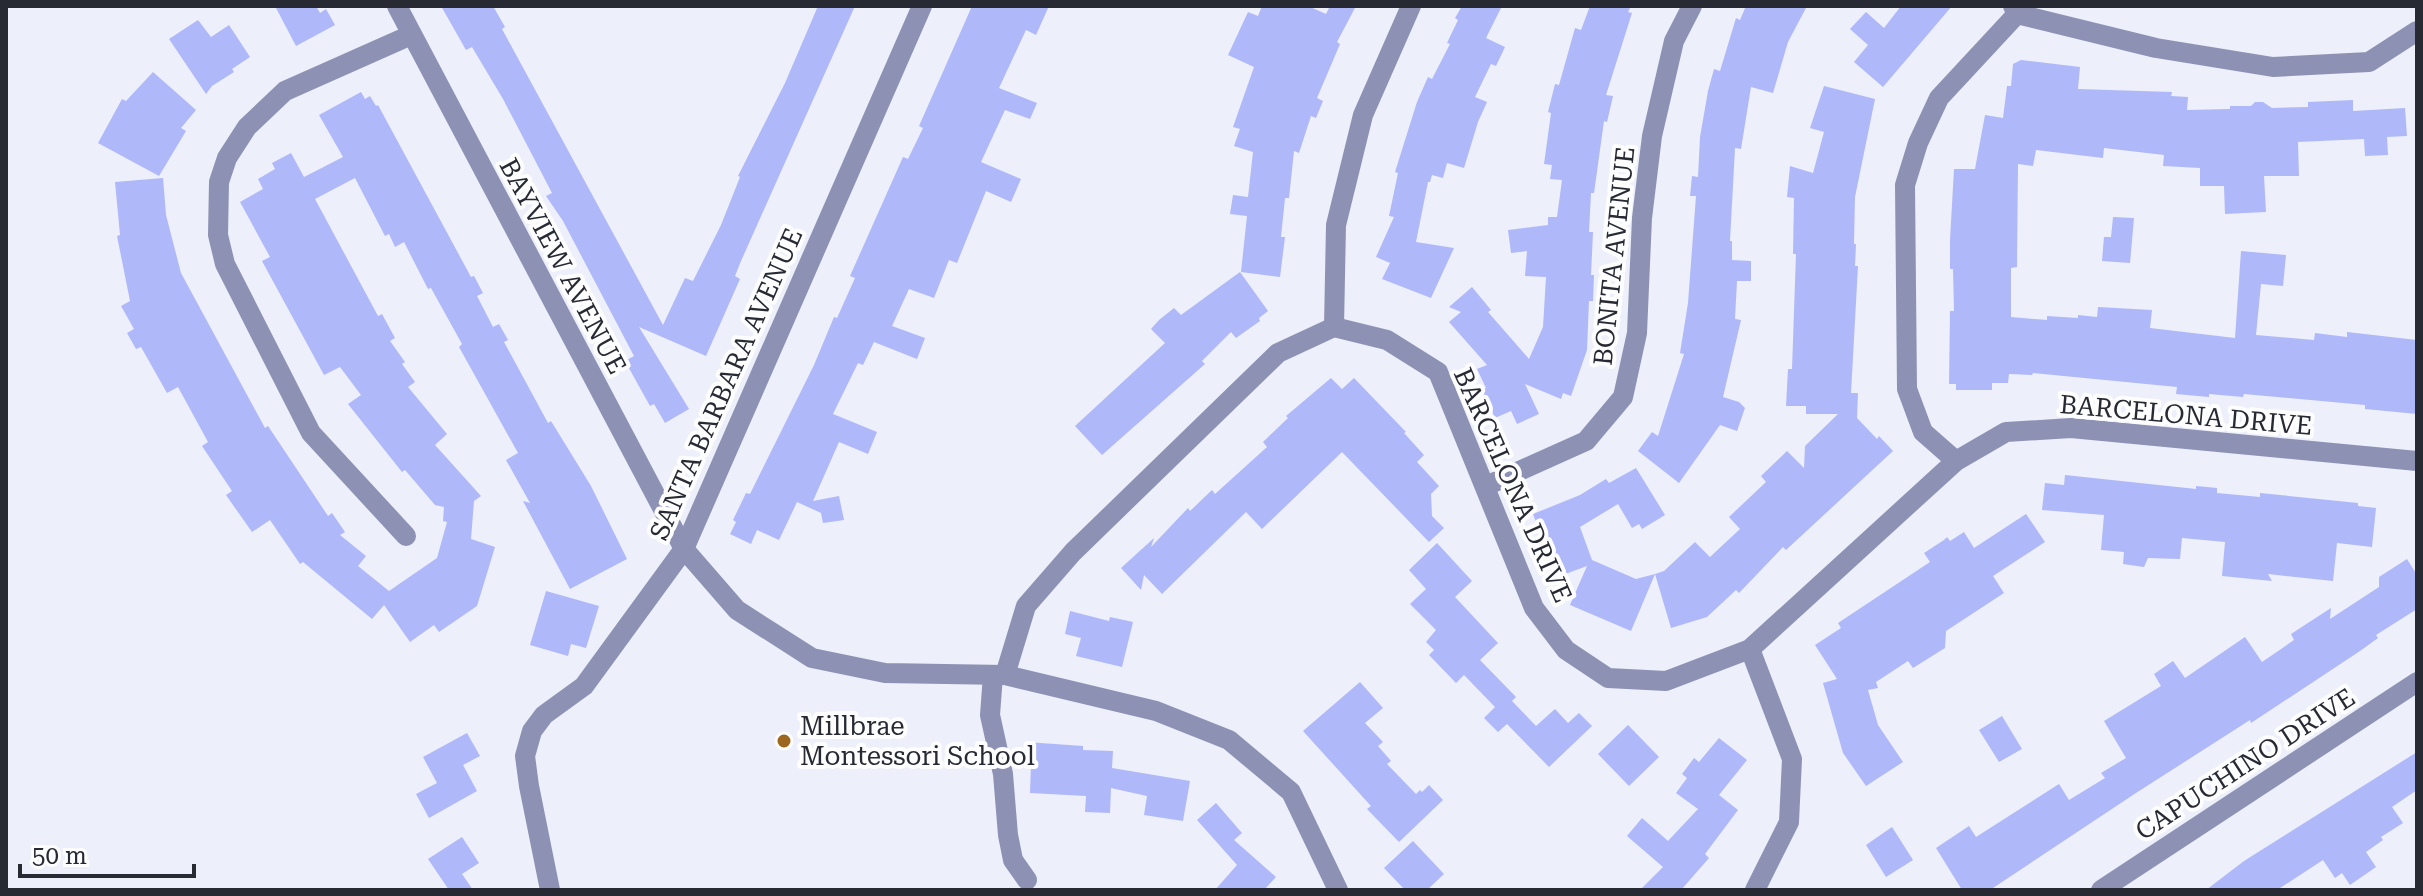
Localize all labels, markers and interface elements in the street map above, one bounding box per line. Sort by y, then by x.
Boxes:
street label: BONITA AVENUE [1588,145,1640,367]
street label: BAYVIEW AVENUE [494,153,632,379]
street label: SANTA BARBARA AVENUE [644,223,808,545]
street label: BARCELONA DRIVE [1448,363,1578,607]
street label: BARCELONA DRIVE [2058,389,2314,441]
street label: CAPUCHINO DRIVE [2130,682,2360,846]
place label: Millbrae Montessori School [800,711,1035,771]
marker: Millbrae Montessori School [775,732,793,750]
scale bar [20,828,194,878]
text: 50 m [32,842,87,870]

